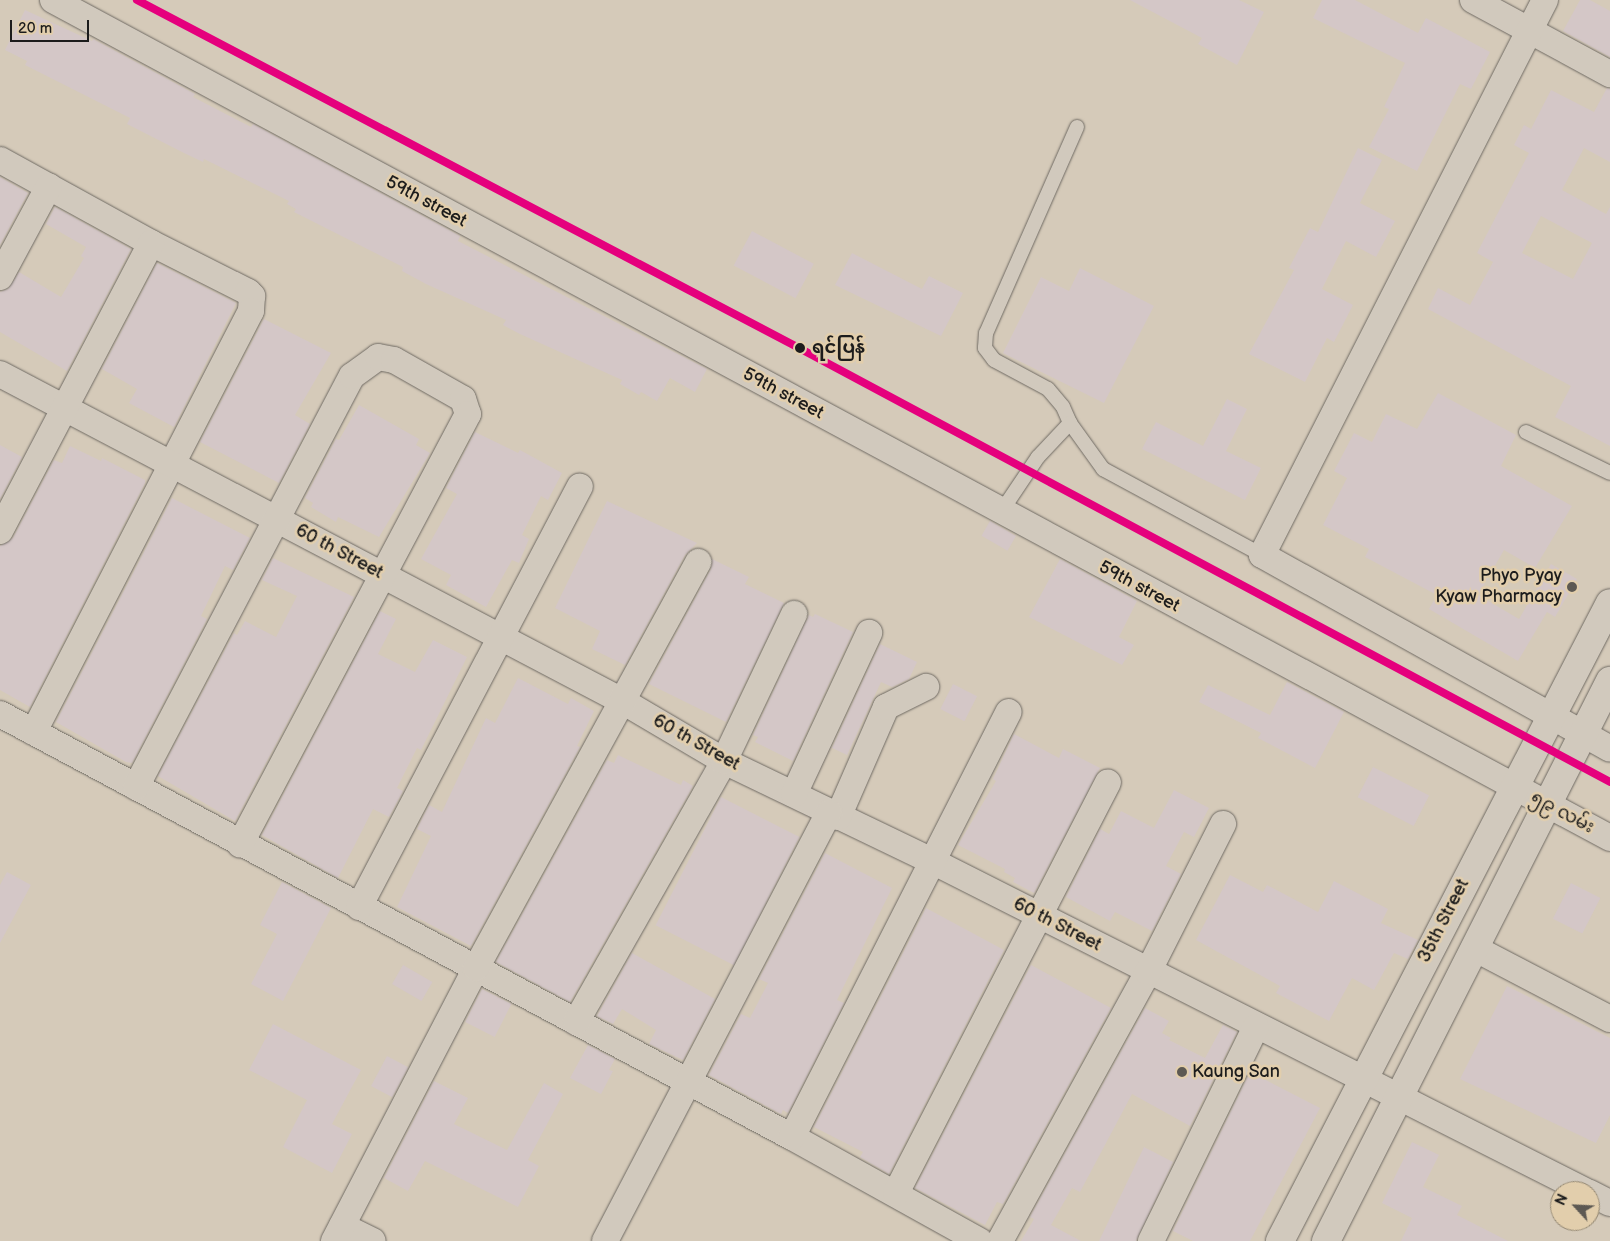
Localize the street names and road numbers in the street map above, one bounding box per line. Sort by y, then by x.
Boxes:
street label: 59th street [382,172,470,232]
street label: 59th street [739,364,827,424]
street label: 60 th Street [291,520,387,584]
street label: 59th street [1095,557,1183,617]
street label: 60 th Street [649,710,743,776]
street label: ၅၉ လမ်း [1527,787,1597,839]
street label: 35th Street [1414,875,1474,967]
street label: 60 th Street [1009,894,1105,956]

